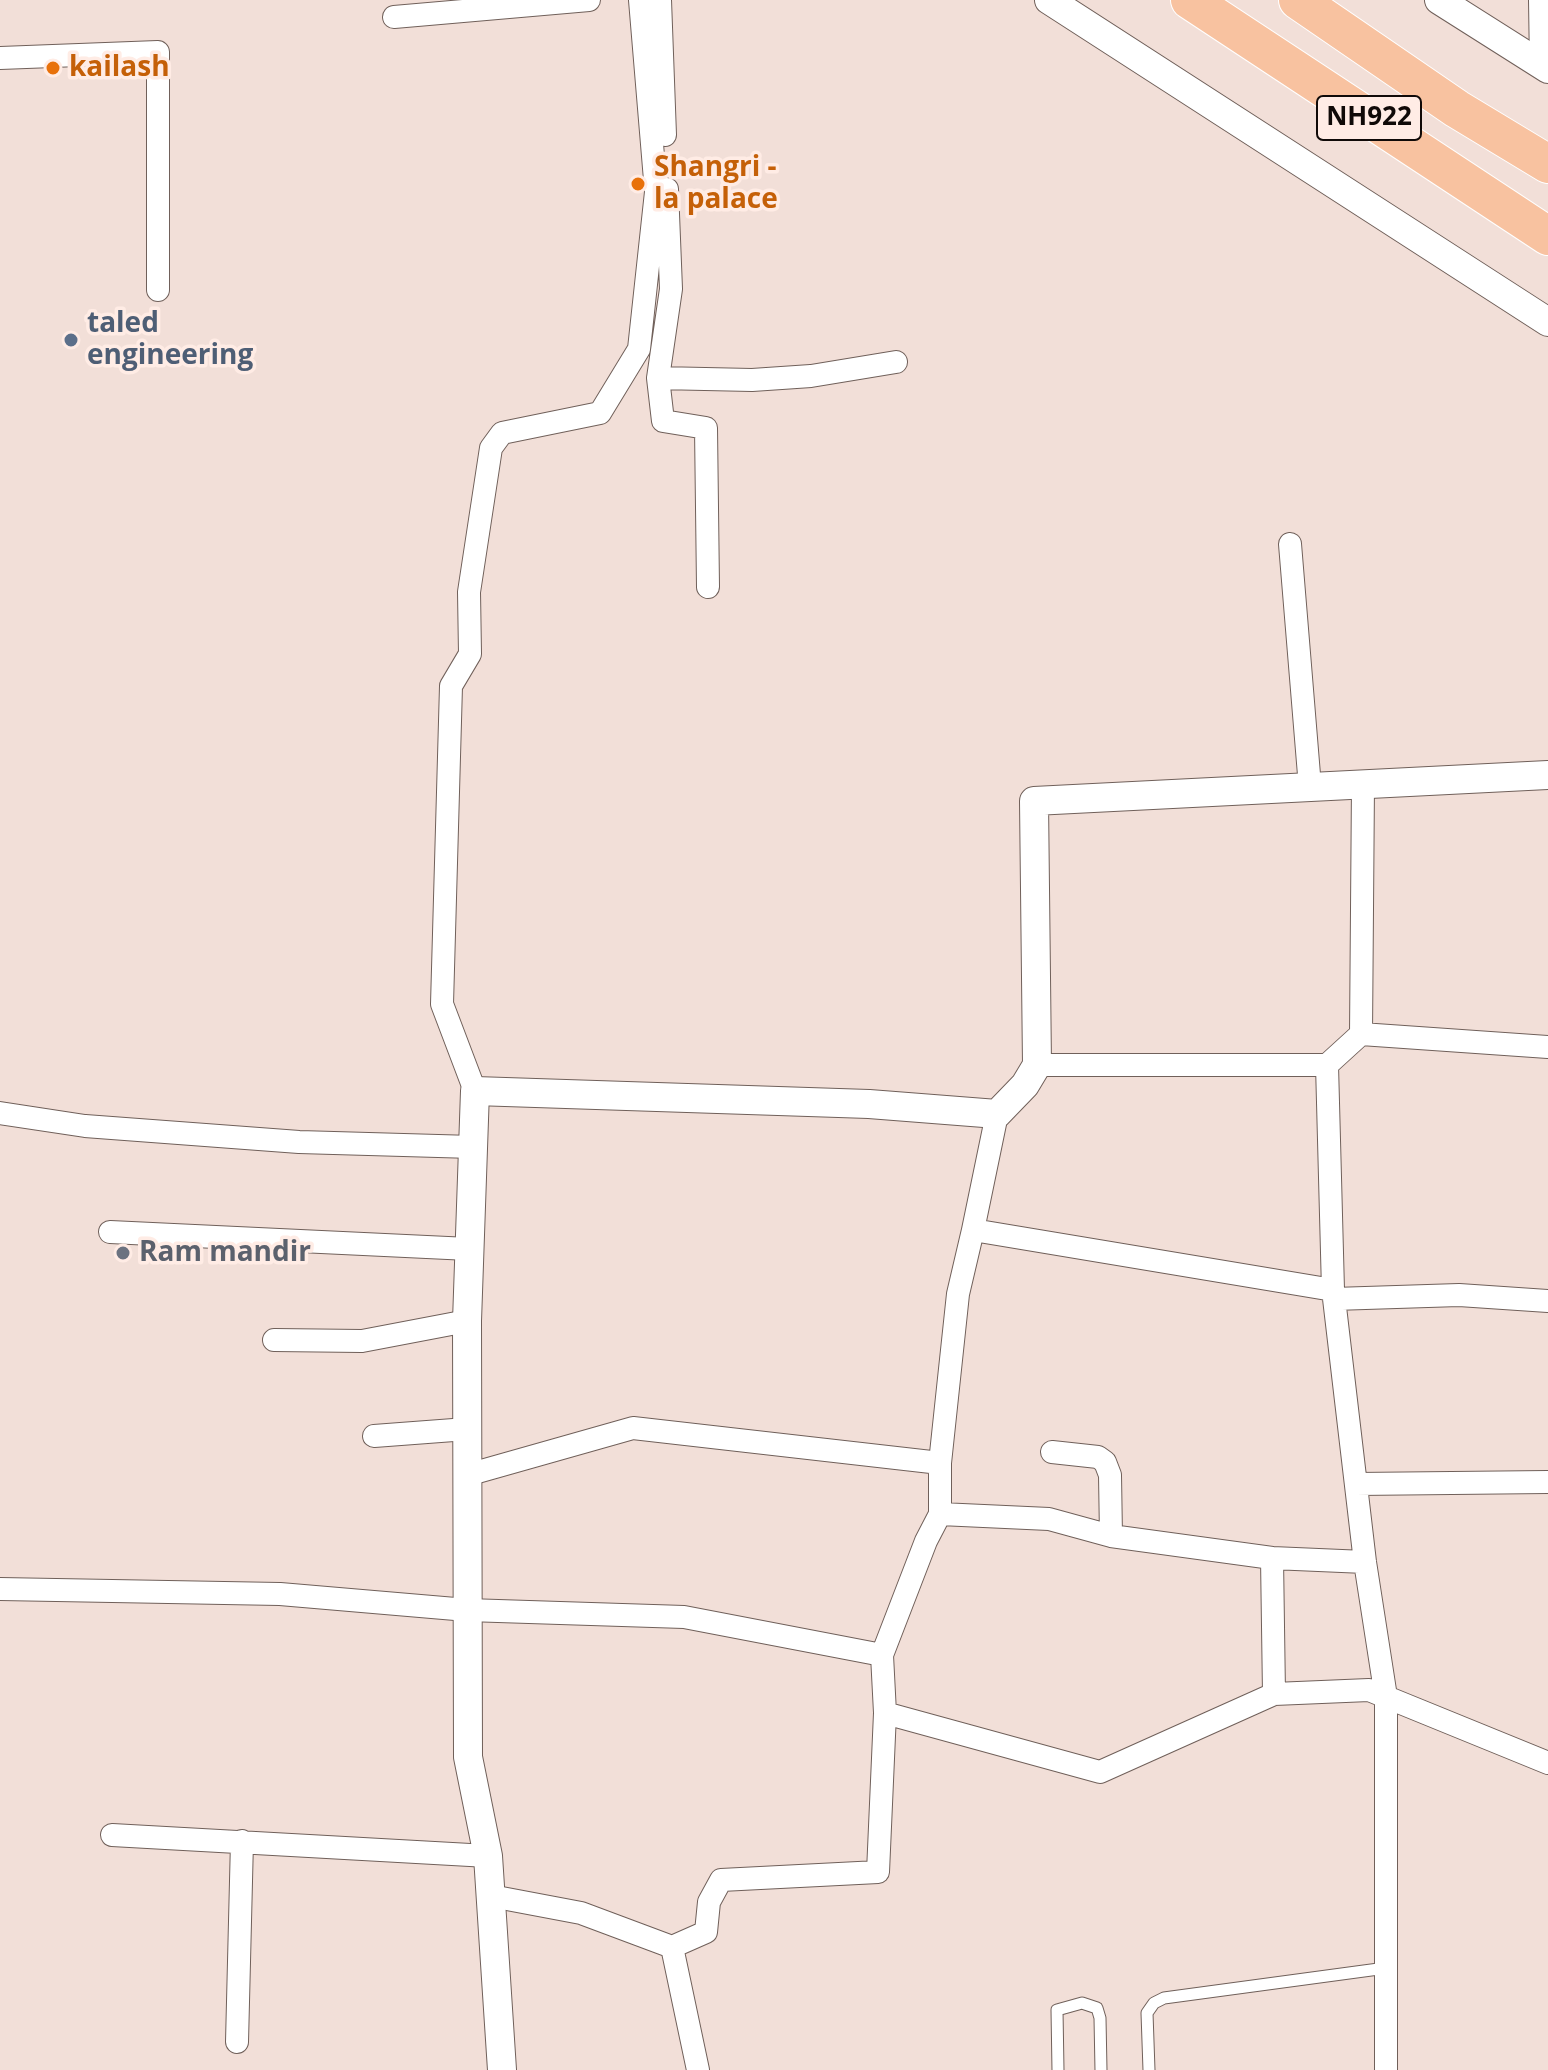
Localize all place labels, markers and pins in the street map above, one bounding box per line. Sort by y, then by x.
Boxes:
place label: kailash [69,51,170,85]
marker: kailash [44,59,62,77]
place label: Shangri - la palace [654,151,778,217]
marker: Shangri - la palace [629,175,647,193]
place label: taled engineering [87,307,253,373]
marker: taled engineering [62,331,80,349]
place label: Ram mandir [139,1236,311,1270]
marker: Ram mandir [114,1244,132,1262]

